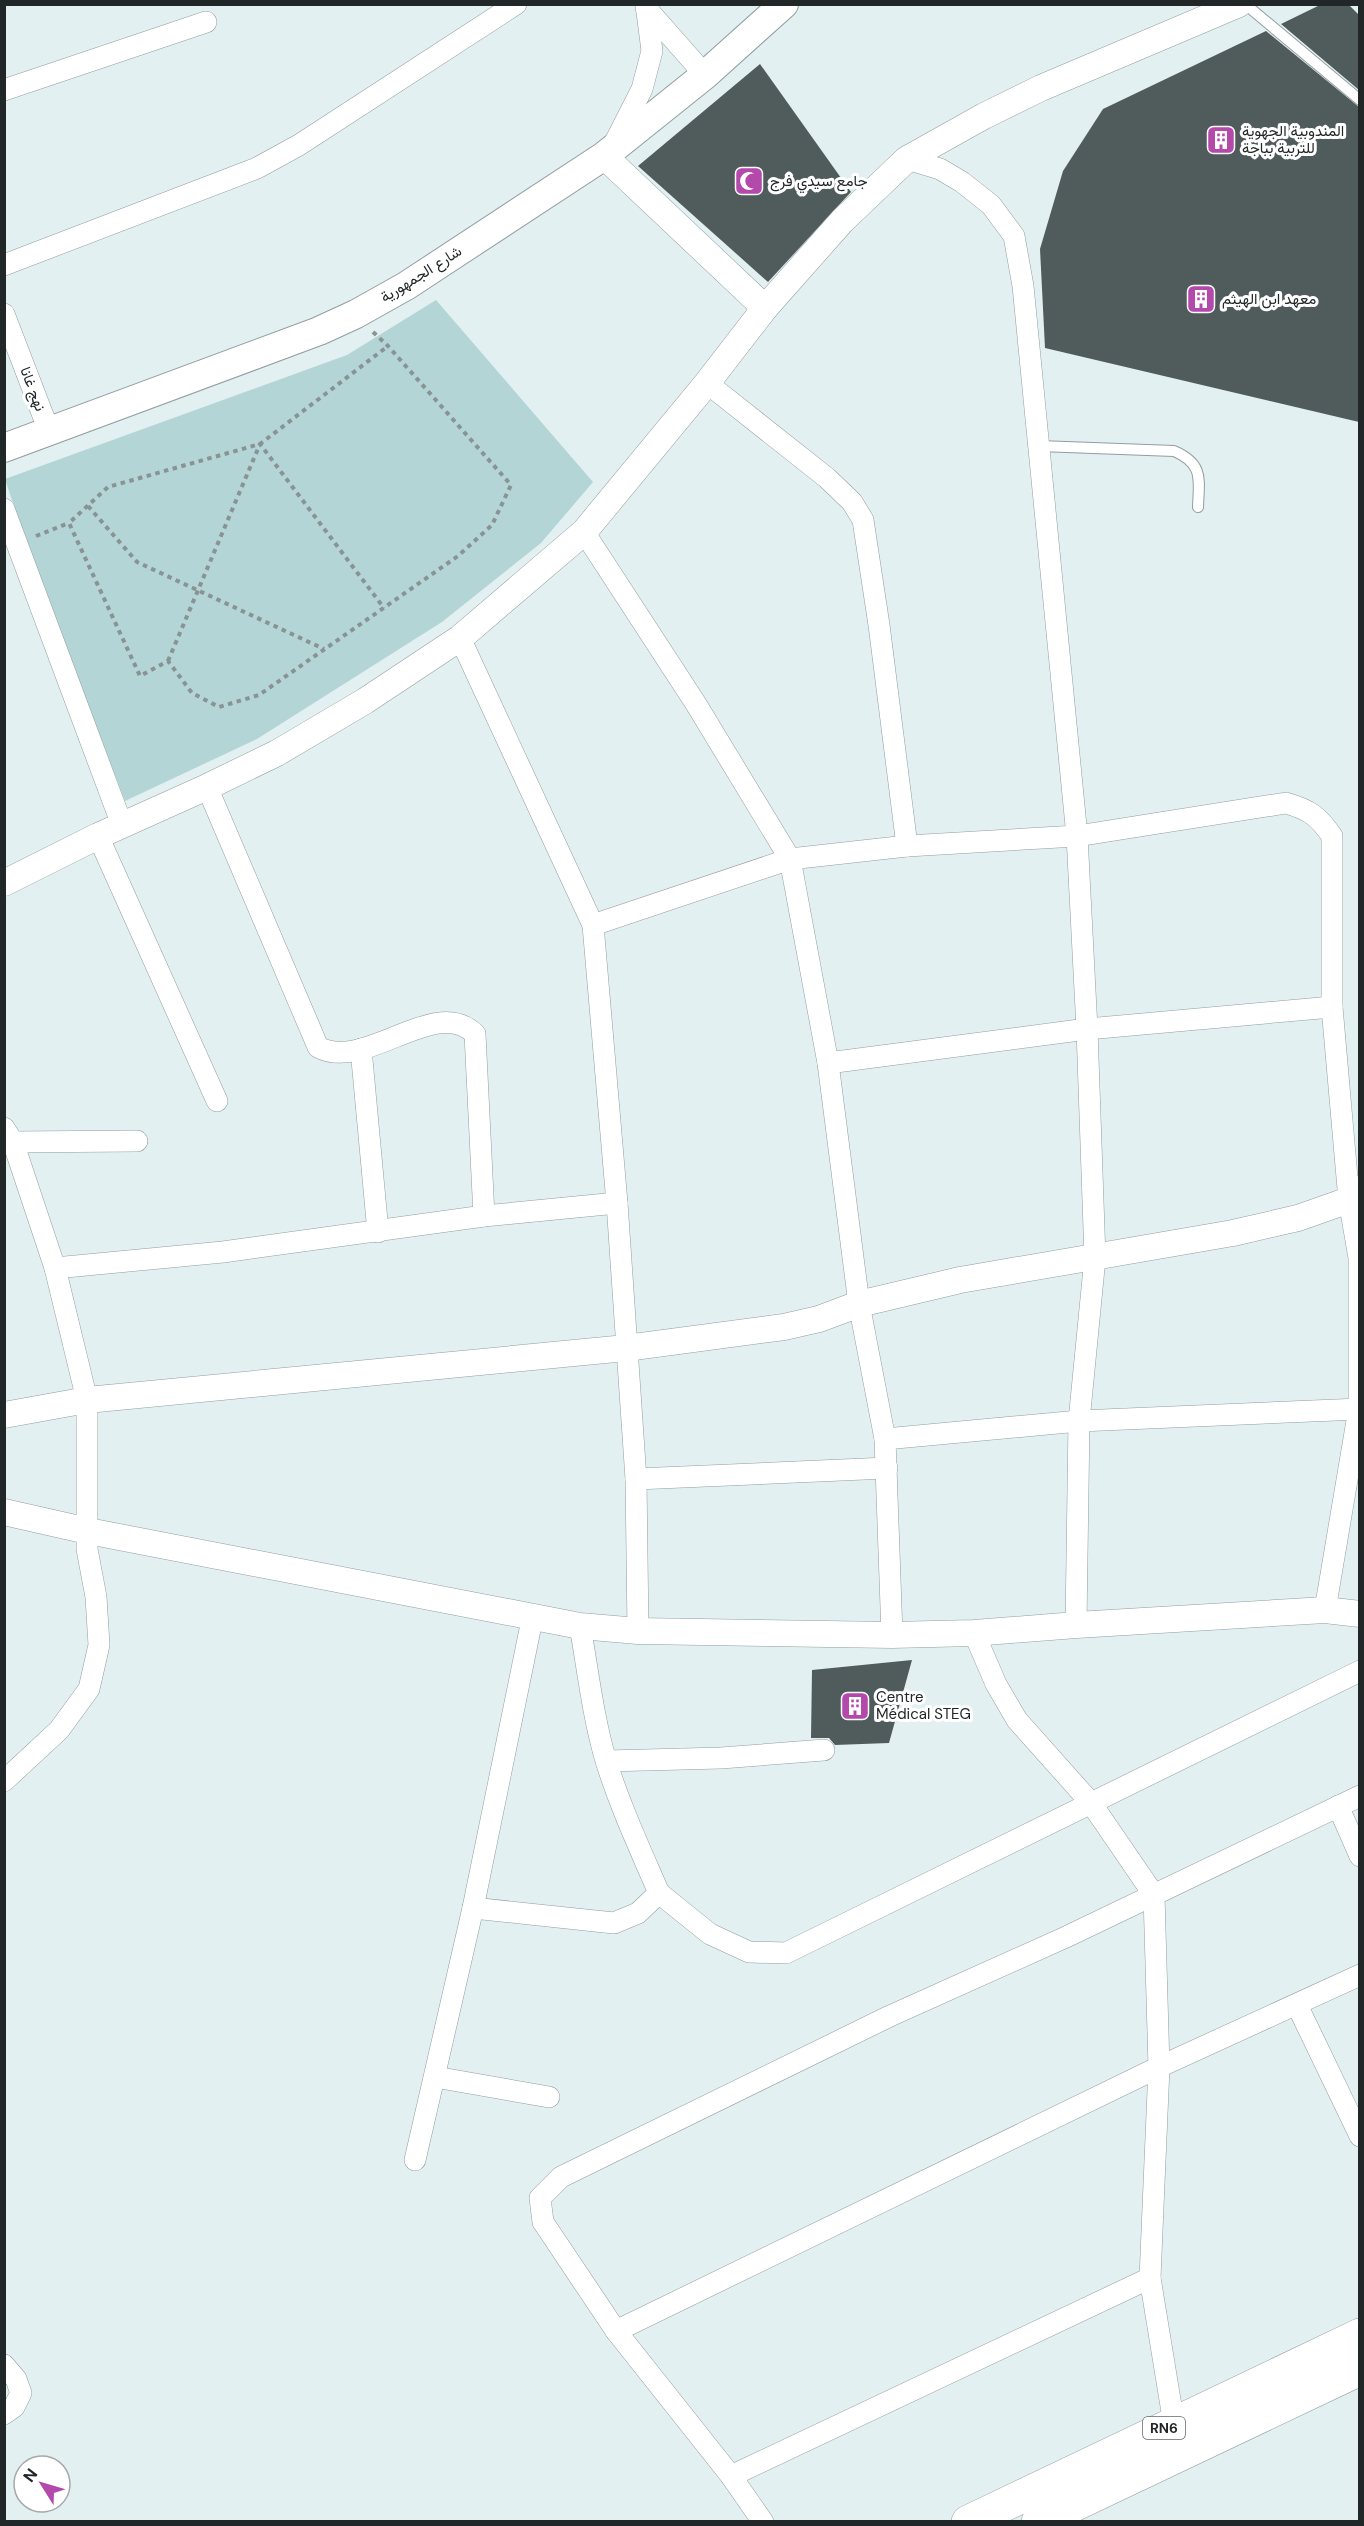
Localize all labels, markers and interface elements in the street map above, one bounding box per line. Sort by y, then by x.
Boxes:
place label: المندوبية الجهوية للتربية بباجة [1242,121,1344,158]
building icon: المندوبية الجهوية للتربية بباجة [1205,124,1237,156]
mosque icon: جامع سيدي فرج [733,165,765,197]
place label: جامع سيدي فرج [770,171,867,194]
street label: شارع الجمهورية [376,241,466,308]
building icon: معهد ابن الهيثم [1185,283,1217,315]
place label: معهد ابن الهيثم [1222,289,1316,309]
street label: نهج غانا [14,364,51,414]
place label: Centre Médical STEG [876,1687,971,1724]
building icon: Centre Médical STEG [839,1690,871,1722]
road number: RN6 [1143,2417,1185,2439]
north arrow [12,2454,72,2514]
text: N [19,2464,42,2486]

